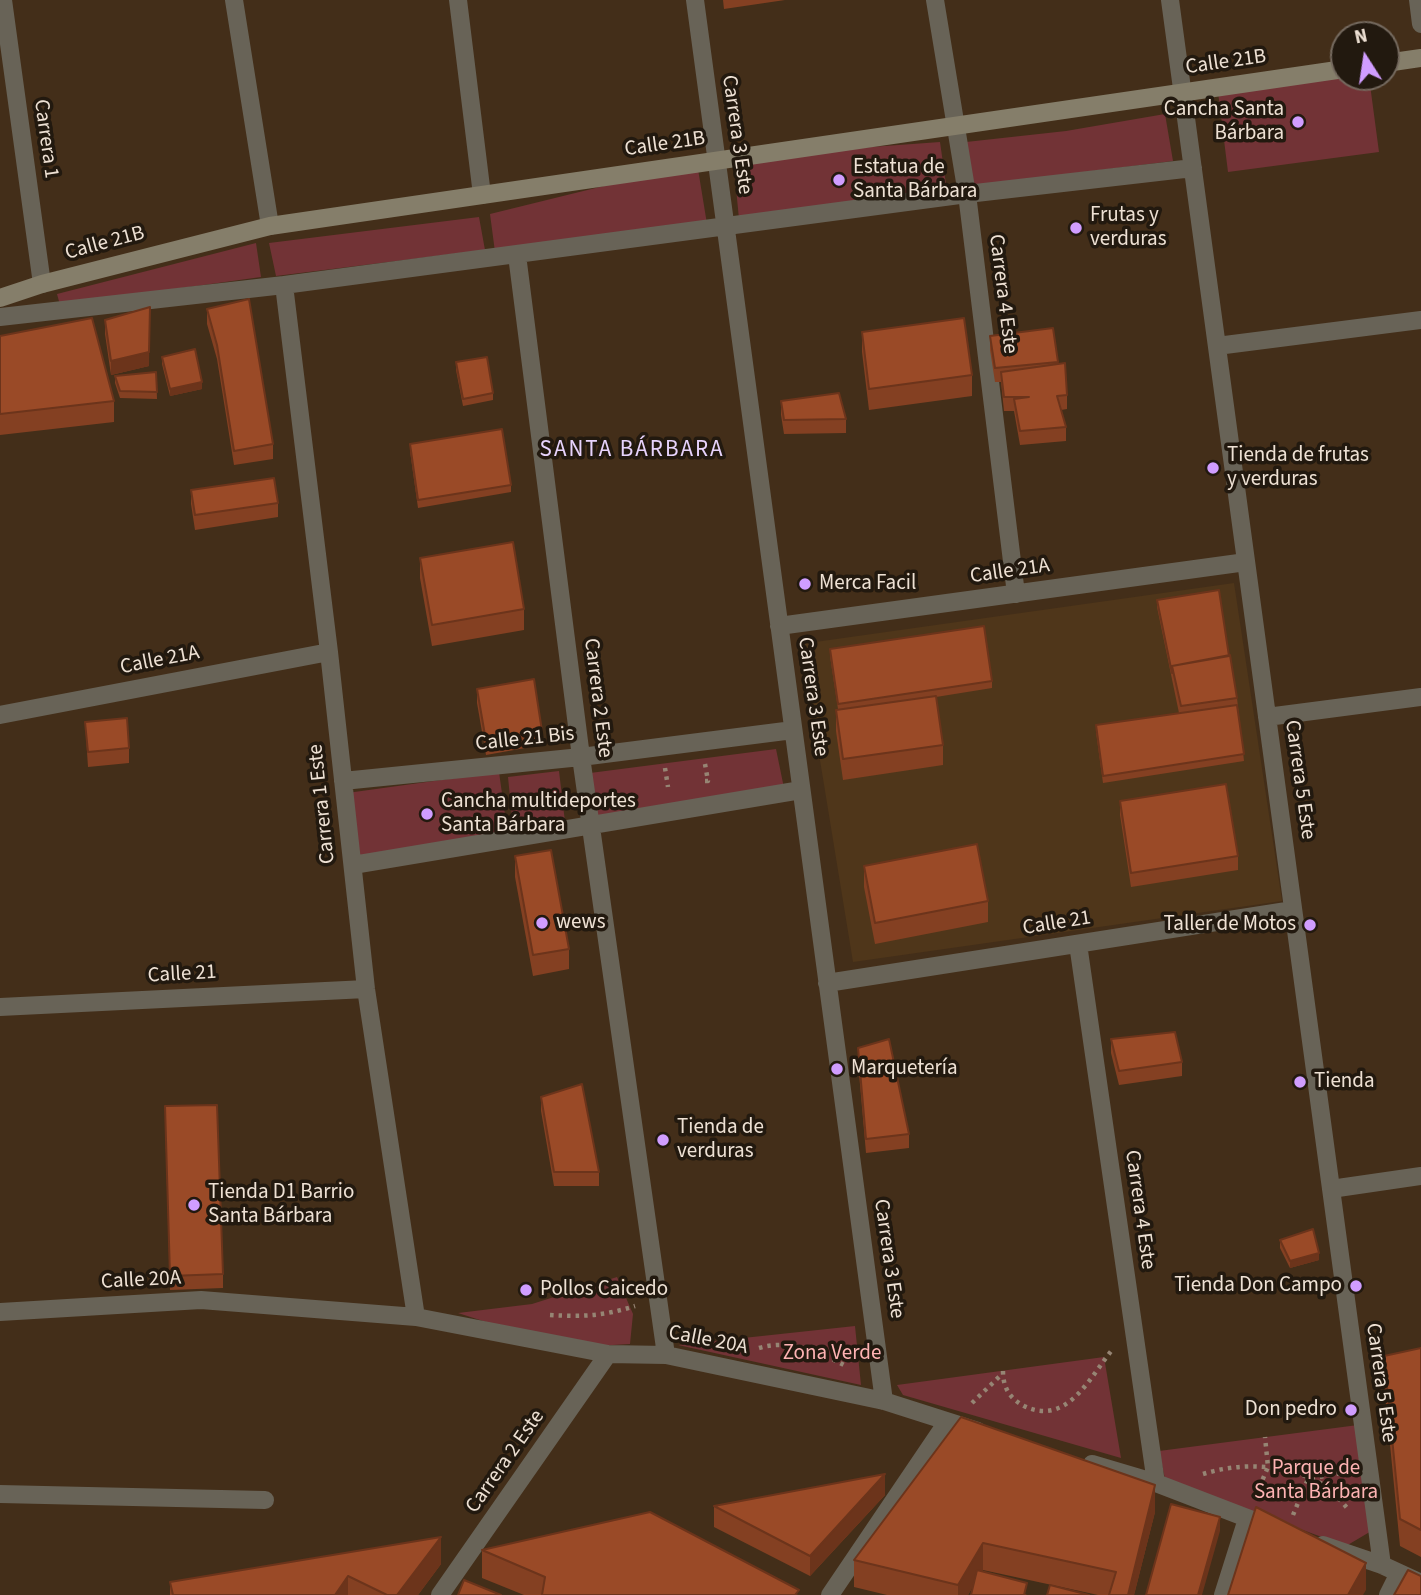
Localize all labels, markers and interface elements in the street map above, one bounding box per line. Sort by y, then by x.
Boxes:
north arrow [1330,21,1400,91]
text: N [1352,22,1370,51]
street label: Calle 21B [1184,45,1268,81]
street label: Carrera 3 Este [715,74,757,196]
place label: Cancha Santa Bárbara [1164,97,1284,147]
street label: Carrera 1 [27,98,63,180]
marker: Cancha Santa Bárbara [1290,114,1306,130]
street label: Calle 21B [623,127,707,163]
place label: Estatua de Santa Bárbara [853,155,977,205]
marker: Estatua de Santa Bárbara [831,172,847,188]
place label: Frutas y verduras [1090,203,1166,253]
marker: Frutas y verduras [1068,220,1084,236]
street label: Calle 21B [63,221,147,267]
street label: Carrera 4 Este [982,233,1022,355]
district label: SANTA BÁRBARA [541,437,723,465]
place label: Tienda de frutas y verduras [1227,443,1369,493]
marker: Tienda de frutas y verduras [1205,460,1221,476]
street label: Calle 21A [969,554,1051,590]
place label: Merca Facil [819,571,916,597]
marker: Merca Facil [797,576,813,592]
street label: Carrera 3 Este [791,636,833,758]
street label: Carrera 2 Este [577,637,617,759]
street label: Calle 21A [118,641,202,681]
street label: Carrera 5 Este [1278,719,1320,841]
street label: Calle 21 Bis [474,722,576,758]
street label: Carrera 1 Este [304,743,342,865]
place label: Cancha multideportes Santa Bárbara [441,789,636,839]
marker: Cancha multideportes Santa Bárbara [419,806,435,822]
street label: Calle 21 [1021,906,1093,942]
place label: wews [556,910,605,936]
place label: Taller de Motos [1164,912,1296,938]
marker: wews [534,915,550,931]
marker: Taller de Motos [1302,917,1318,933]
street label: Calle 21 [147,961,217,989]
place label: Marquetería [851,1056,957,1082]
marker: Marquetería [829,1061,845,1077]
place label: Tienda [1314,1069,1375,1095]
marker: Tienda [1292,1074,1308,1090]
place label: Tienda de verduras [677,1115,764,1165]
marker: Tienda de verduras [655,1132,671,1148]
street label: Carrera 4 Este [1118,1149,1160,1271]
place label: Tienda D1 Barrio Santa Bárbara [208,1180,354,1230]
marker: Tienda D1 Barrio Santa Bárbara [186,1197,202,1213]
street label: Carrera 3 Este [867,1198,909,1320]
street label: Calle 20A [100,1266,182,1296]
place label: Tienda Don Campo [1174,1273,1342,1299]
place label: Pollos Caicedo [540,1277,668,1303]
marker: Tienda Don Campo [1348,1278,1364,1294]
marker: Pollos Caicedo [518,1282,534,1298]
street label: Calle 20A [666,1321,750,1361]
street label: Carrera 5 Este [1359,1322,1401,1444]
park label: Zona Verde [783,1341,881,1367]
place label: Don pedro [1245,1397,1337,1423]
marker: Don pedro [1343,1402,1359,1418]
street label: Carrera 2 Este [461,1406,551,1518]
park label: Parque de Santa Bárbara [1254,1456,1378,1506]

